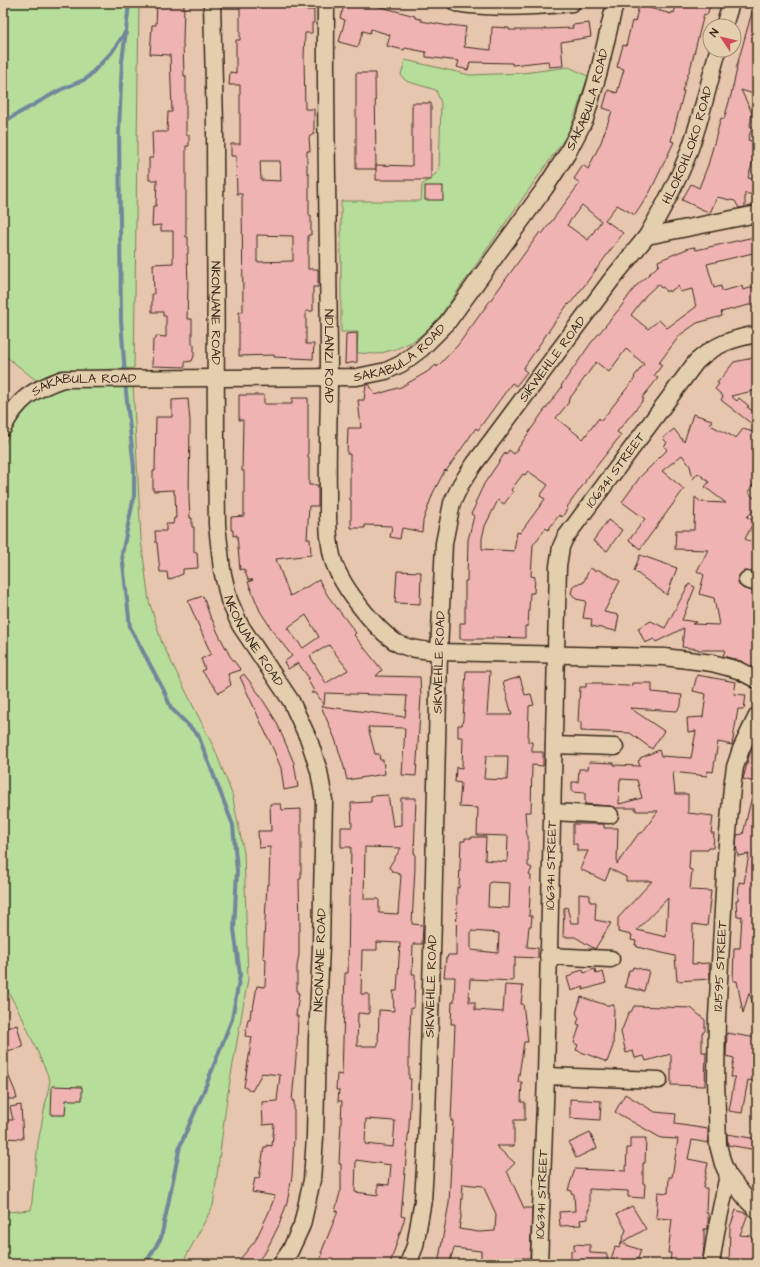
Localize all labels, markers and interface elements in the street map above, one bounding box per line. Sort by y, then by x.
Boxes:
north arrow [702,18,742,58]
text: N [706,25,722,40]
street label: SAKABULA ROAD [561,46,613,153]
street label: HLOKOHLOKO ROAD [657,84,717,207]
street label: NKONJANE ROAD [206,261,225,366]
street label: NDLANZI ROAD [320,309,338,404]
street label: SIKWEHLE ROAD [514,312,591,406]
street label: SAKABULA ROAD [352,320,450,387]
street label: SAKABULA ROAD [28,369,137,400]
street label: 106341 STREET [582,428,650,511]
street label: NKONJANE ROAD [219,594,288,691]
street label: SIKWEHLE ROAD [429,610,450,714]
street label: 106341 STREET [541,819,561,910]
street label: NKONJANE ROAD [309,907,331,1012]
street label: 121595 STREET [709,919,731,1012]
street label: SIKWEHLE ROAD [420,934,442,1038]
street label: 106341 STREET [531,1148,552,1239]

